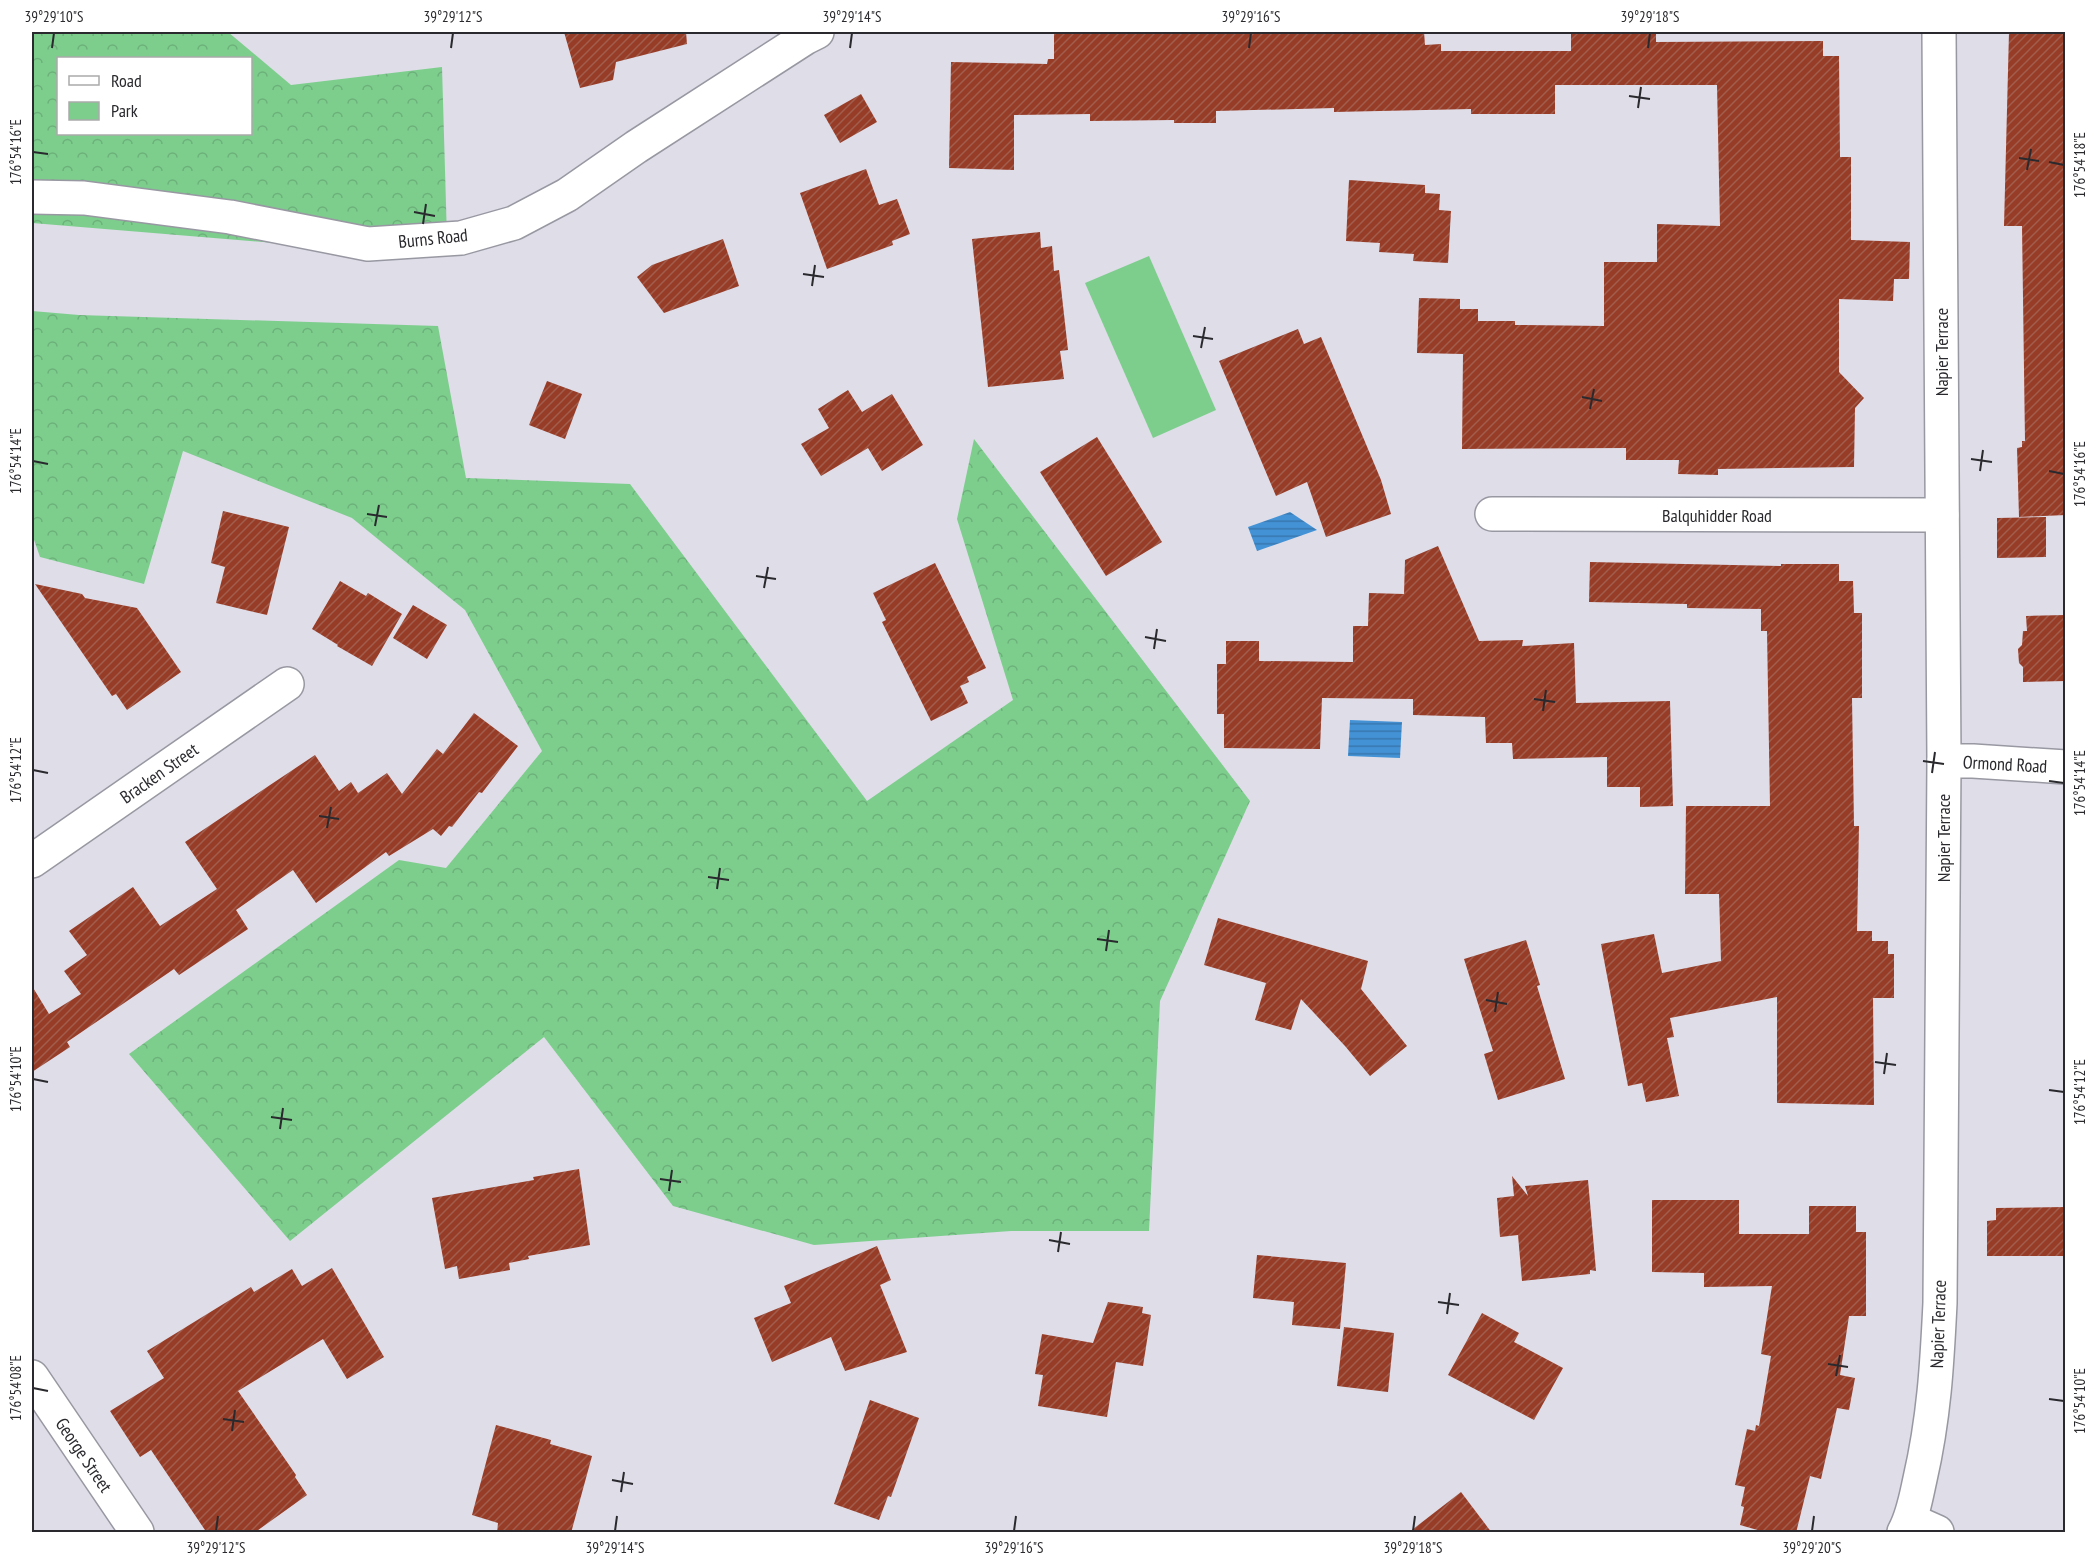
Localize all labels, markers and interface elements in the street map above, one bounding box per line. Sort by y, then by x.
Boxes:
text: 39°29'10"S [24,7,84,26]
text: 39°29'12"S [423,7,483,26]
text: 39°29'14"S [822,7,882,26]
text: 39°29'16"S [1221,7,1281,26]
text: 39°29'18"S [1620,7,1680,26]
legend [57,57,252,135]
text: Road [111,69,142,92]
text: Park [111,99,138,122]
text: 176°54'16"E [6,119,25,185]
text: 176°54'18"E [2070,132,2089,198]
street label: Burns Road [397,223,469,253]
street label: Napier Terrace [1930,308,1953,396]
text: 176°54'14"E [6,428,25,494]
text: 176°54'16"E [2070,441,2089,507]
street label: Balquhidder Road [1662,504,1772,527]
text: 176°54'12"E [6,737,25,803]
street label: Bracken Street [115,738,203,808]
street label: Ormond Road [1962,750,2048,778]
text: 176°54'14"E [2070,750,2089,816]
street label: Napier Terrace [1932,794,1955,882]
text: 176°54'10"E [6,1046,25,1112]
text: 176°54'12"E [2070,1059,2089,1125]
street label: Napier Terrace [1925,1279,1951,1369]
text: 176°54'08"E [6,1355,25,1421]
text: 176°54'10"E [2070,1368,2089,1434]
street label: George Street [51,1413,117,1497]
text: 39°29'12"S [186,1538,246,1557]
text: 39°29'14"S [585,1538,645,1557]
text: 39°29'16"S [984,1538,1044,1557]
text: 39°29'18"S [1383,1538,1443,1557]
text: 39°29'20"S [1782,1538,1842,1557]

